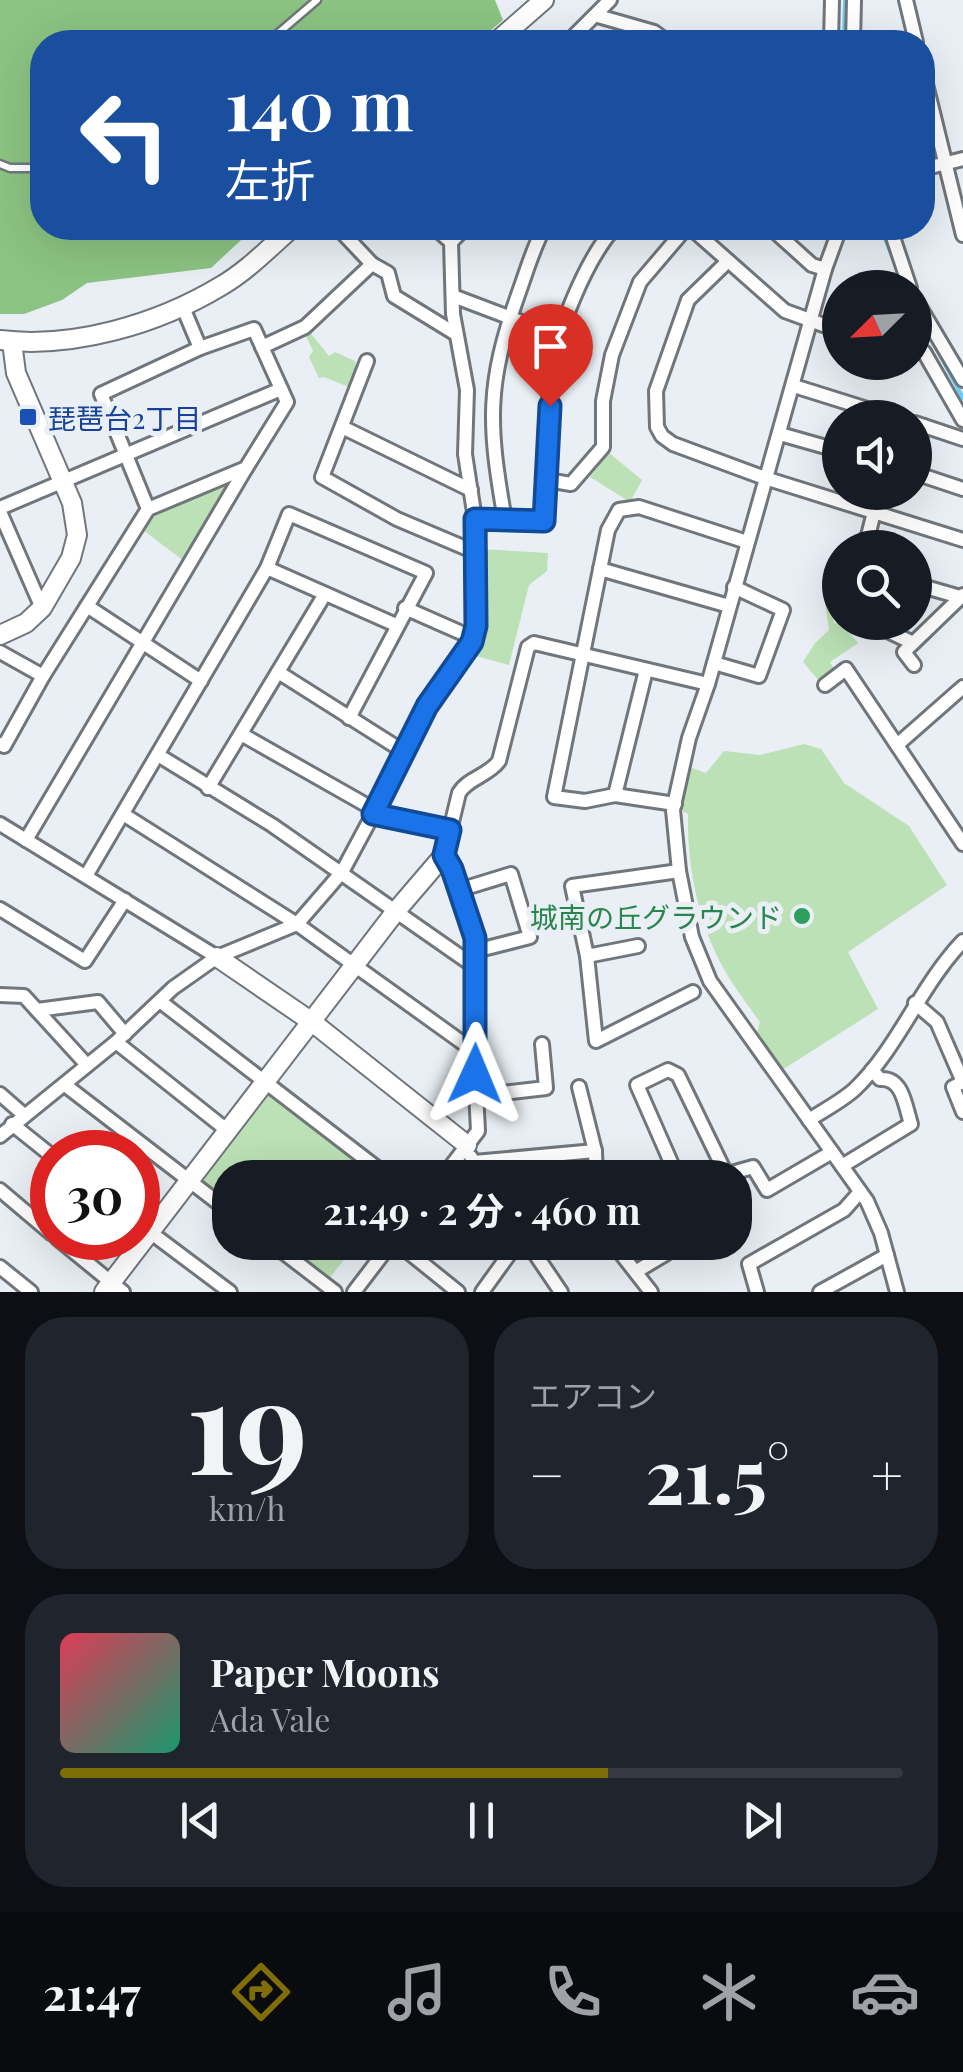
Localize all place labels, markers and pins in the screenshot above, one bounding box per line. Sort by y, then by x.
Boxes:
pin [508,304,593,407]
place label: 琵琶台2丁目 [48,399,201,436]
marker: 琵琶台2丁目 [17,406,39,428]
place label: 城南の丘グラウンド [530,898,782,935]
marker: 城南の丘グラウンド [791,905,813,927]

